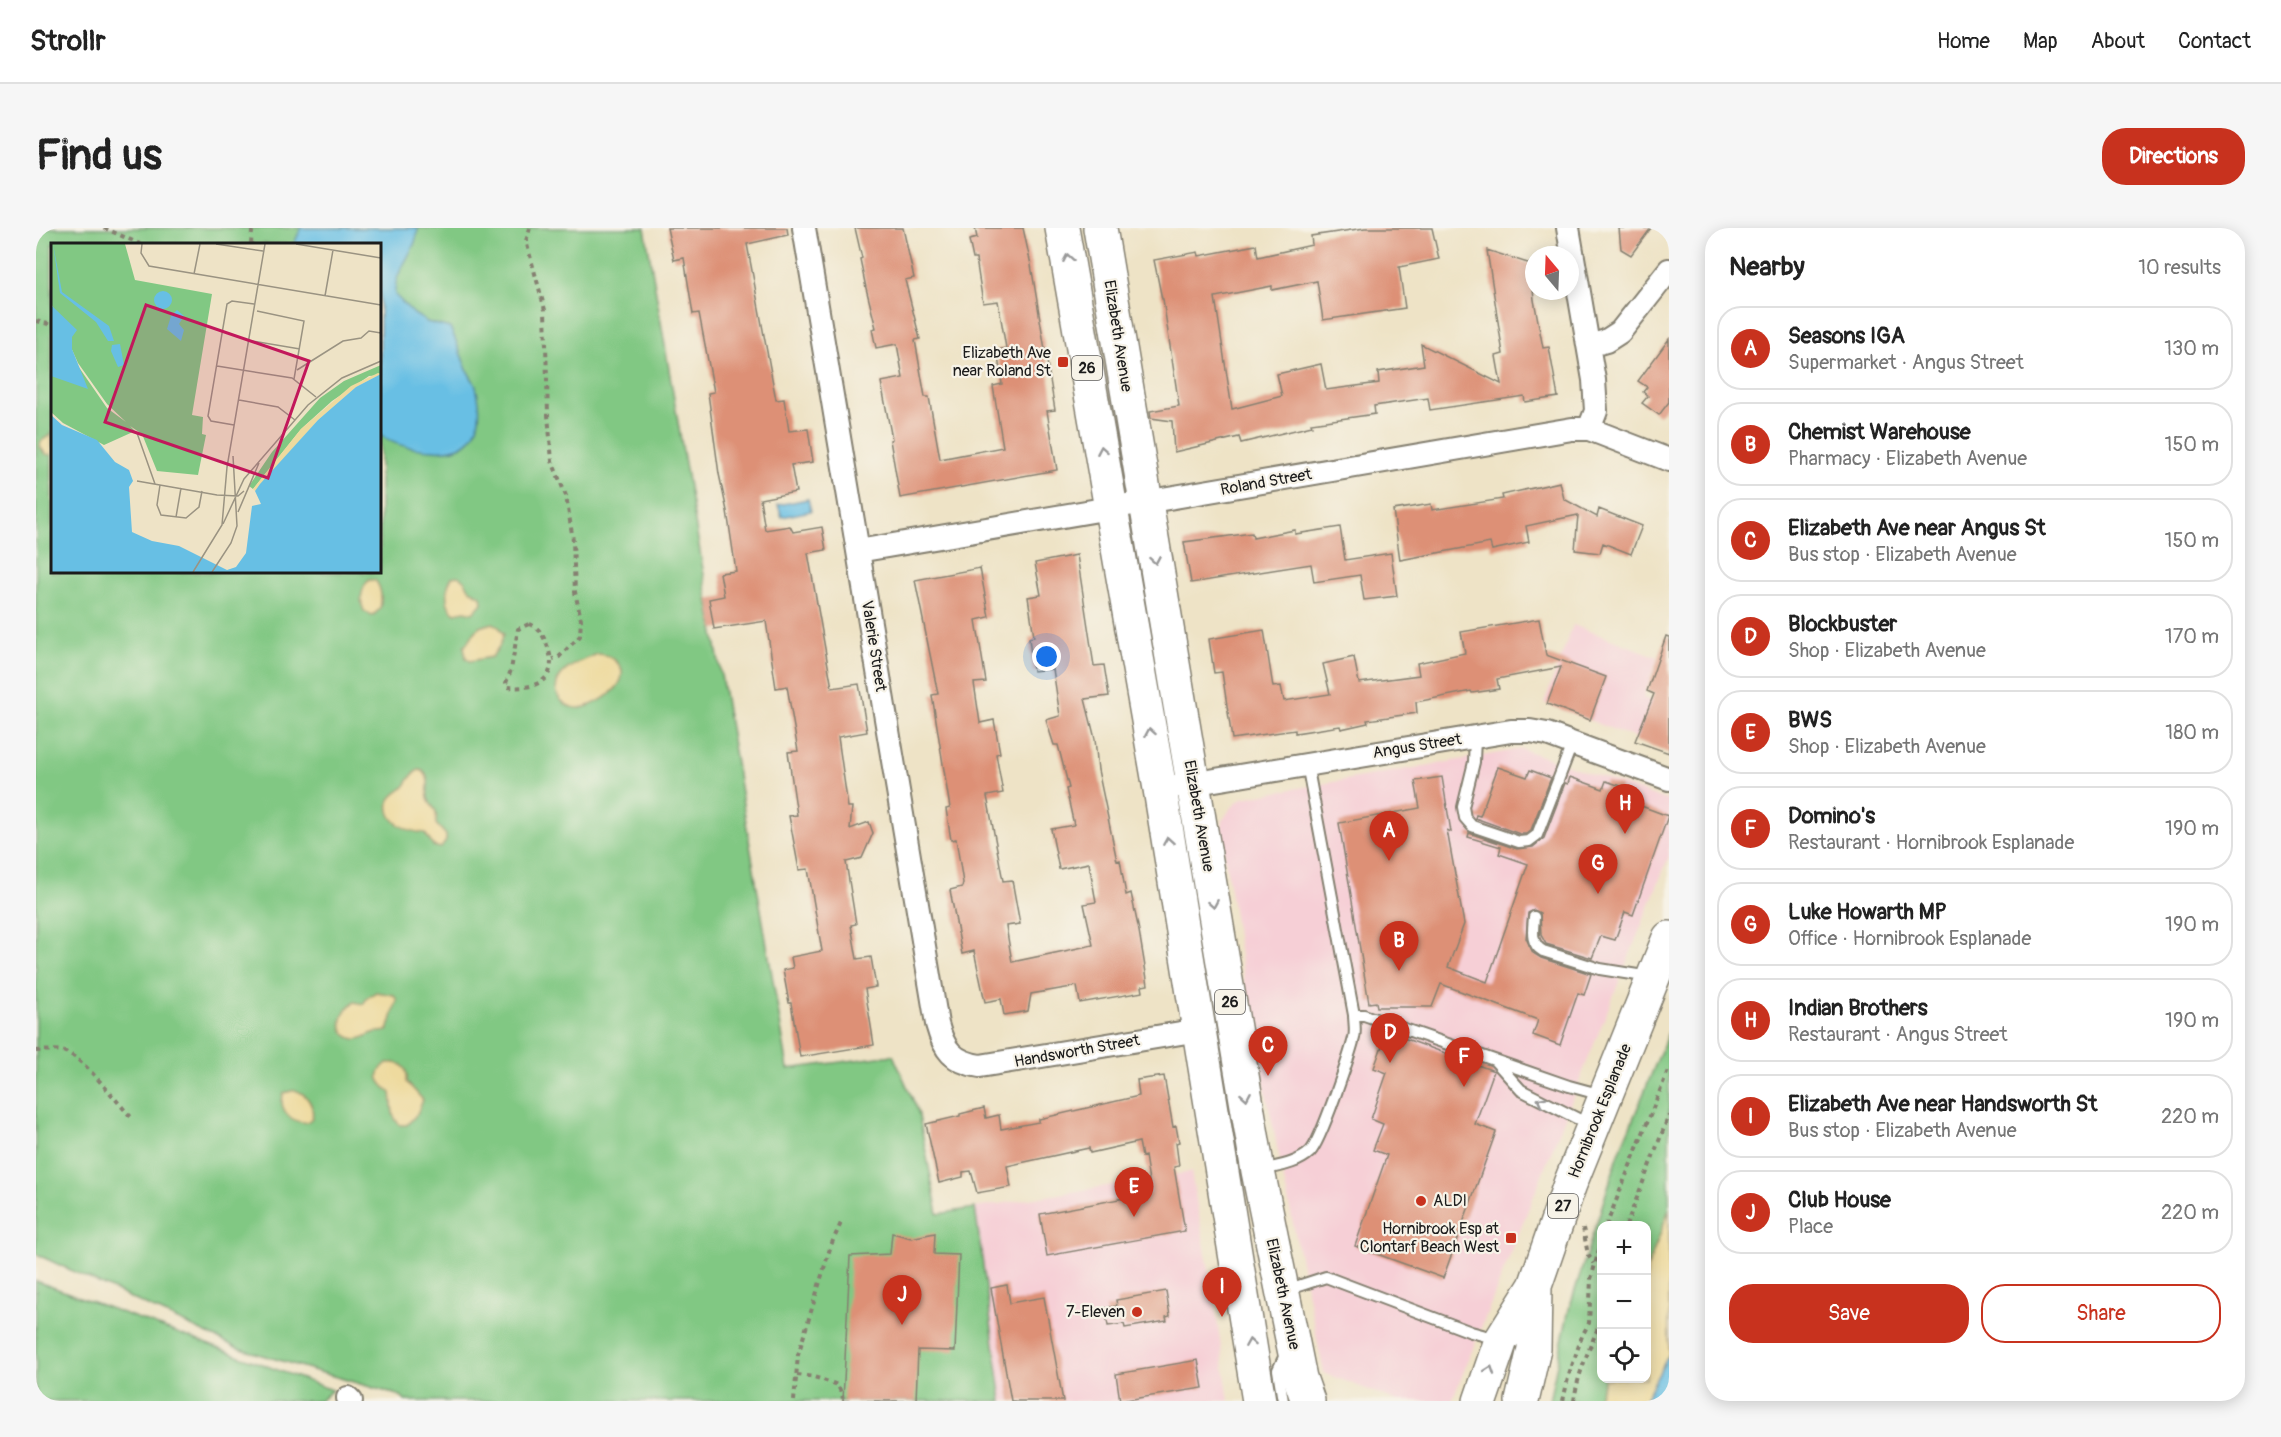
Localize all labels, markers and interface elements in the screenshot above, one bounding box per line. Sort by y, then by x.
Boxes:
text: Strollr [30,24,105,59]
text: Home [1937,28,1990,55]
text: Map [2023,28,2058,55]
text: About [2091,28,2145,55]
text: Contact [2178,28,2251,55]
button: Directions [2102,128,2245,185]
text: Find us [36,130,162,182]
inset map [51,243,381,573]
north arrow [1525,246,1579,300]
text: Nearby [1729,251,1805,283]
one-way arrow [1062,254,1075,264]
text: 10 results [2138,255,2221,280]
street label: Elizabeth Avenue [1099,279,1137,394]
text: Seasons IGA [1788,322,1905,350]
text: A [1744,336,1757,361]
text: 130 m [2164,336,2219,361]
place label: Elizabeth Ave near Roland St [953,343,1052,381]
text: Supermarket · Angus Street [1788,350,2024,375]
marker: Elizabeth Ave near Roland St [1056,355,1070,369]
road number: 26 [1072,356,1102,380]
text: Chemist Warehouse [1788,418,1971,446]
text: B [1745,432,1756,457]
text: 150 m [2165,432,2219,457]
one-way arrow [1096,446,1109,456]
text: Pharmacy · Elizabeth Avenue [1788,446,2027,471]
street label: Roland Street [1219,464,1314,500]
text: Elizabeth Ave near Angus St [1788,514,2046,542]
text: C [1744,528,1757,553]
text: 150 m [2165,528,2219,553]
text: Bus stop · Elizabeth Avenue [1788,542,2017,567]
one-way arrow [1149,556,1161,565]
street label: Valerie Street [857,599,891,694]
text: Blockbuster [1788,610,1897,638]
text: D [1744,624,1757,649]
text: 170 m [2165,624,2219,649]
text: Shop · Elizabeth Avenue [1788,638,1986,663]
your location [1032,642,1061,671]
text: BWS [1788,706,1832,734]
text: E [1745,720,1756,745]
text: 180 m [2165,720,2219,745]
one-way arrow [1145,727,1157,736]
street label: Angus Street [1371,729,1463,763]
text: Shop · Elizabeth Avenue [1788,734,1986,759]
street label: Elizabeth Avenue [1179,759,1219,874]
pin: H [1606,784,1644,834]
text: Domino's [1788,802,1875,830]
pin: A [1370,812,1408,861]
text: F [1744,816,1757,841]
text: 190 m [2165,816,2219,841]
text: Restaurant · Hornibrook Esplanade [1788,830,2074,855]
one-way arrow [1163,836,1175,845]
pin: G [1578,844,1618,894]
text: Luke Howarth MP [1788,898,1947,926]
one-way arrow [1207,899,1219,908]
text: G [1744,912,1757,937]
text: 190 m [2165,912,2219,937]
pin: B [1380,922,1418,971]
text: Office · Hornibrook Esplanade [1788,926,2031,951]
road number: 26 [1215,990,1245,1014]
text: Indian Brothers [1788,994,1928,1022]
text: H [1744,1008,1757,1033]
text: 190 m [2165,1008,2219,1033]
pin: D [1370,1014,1410,1063]
text: Restaurant · Angus Street [1788,1022,2008,1047]
pin: C [1248,1026,1288,1076]
street label: Handsworth Street [1013,1030,1142,1072]
pin: F [1444,1038,1484,1087]
street label: Hornibrook Esplanade [1564,1041,1636,1181]
text: Elizabeth Ave near Handsworth St [1788,1090,2097,1118]
one-way arrow [1239,1091,1251,1101]
one-way arrow [1537,1096,1548,1108]
text: I [1748,1104,1753,1129]
text: 220 m [2161,1104,2219,1129]
text: Bus stop · Elizabeth Avenue [1788,1118,2017,1143]
pin: E [1114,1168,1154,1217]
text: Club House [1788,1186,1891,1214]
place label: ALDI [1433,1191,1467,1211]
marker: ALDI [1414,1194,1428,1208]
road number: 27 [1548,1194,1578,1218]
text: J [1746,1200,1755,1225]
text: 220 m [2161,1200,2219,1225]
text: Place [1788,1214,1833,1239]
place label: Hornibrook Esp at Clontarf Beach West [1360,1219,1500,1257]
map controls [1597,1221,1651,1383]
button: + [1597,1221,1651,1275]
marker: Hornibrook Esp at Clontarf Beach West [1504,1231,1518,1245]
street label: Elizabeth Avenue [1261,1237,1305,1352]
pin: I [1202,1268,1242,1317]
button: − [1597,1275,1651,1329]
pin: J [882,1276,922,1325]
button: Save [1729,1284,1969,1343]
button: Share [1981,1284,2221,1343]
place label: 7-Eleven [1066,1302,1125,1322]
marker: 7-Eleven [1130,1305,1144,1319]
button: locate [1597,1329,1651,1383]
one-way arrow [1244,1339,1257,1349]
one-way arrow [1483,1365,1496,1376]

